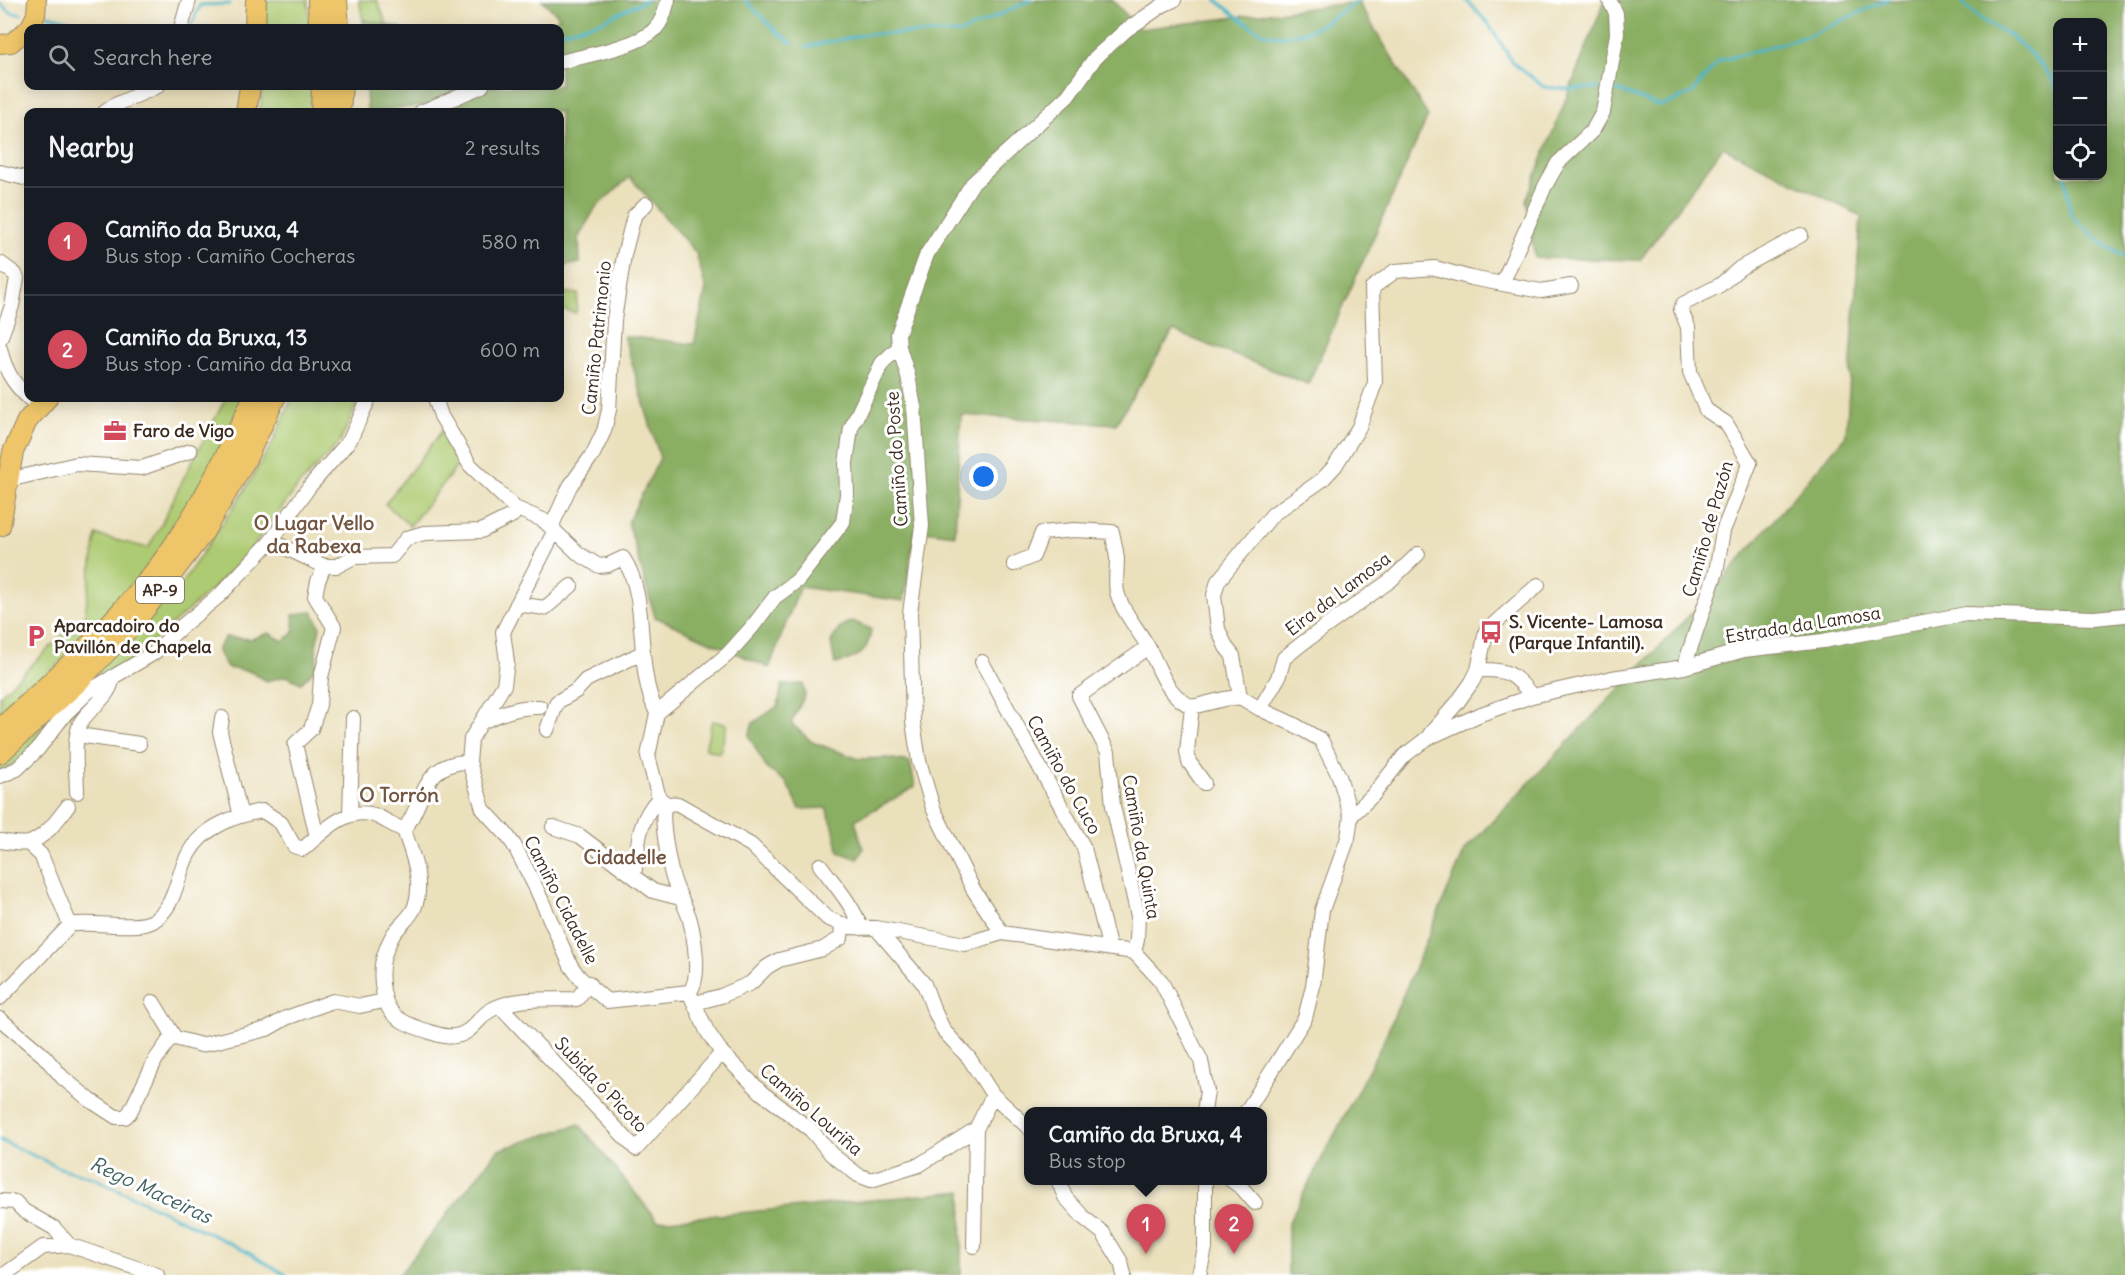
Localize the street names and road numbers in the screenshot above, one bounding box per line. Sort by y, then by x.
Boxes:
street label: Camiño Patrimonio [577,260,616,416]
street label: Camiño do Poste [880,390,913,528]
street label: Camiño de Pazón [1677,458,1738,600]
street label: Eira da Lamosa [1281,547,1395,641]
road number: AP-9 [136,577,184,603]
street label: Estrada da Lamosa [1724,601,1882,648]
street label: Camiño do Cuco [1022,711,1107,838]
street label: Camiño da Quinta [1117,773,1166,921]
street label: Camiño Cidadelle [519,832,604,968]
street label: Subida ó Picoto [550,1032,653,1137]
street label: Camiño Louriña [755,1059,868,1161]

